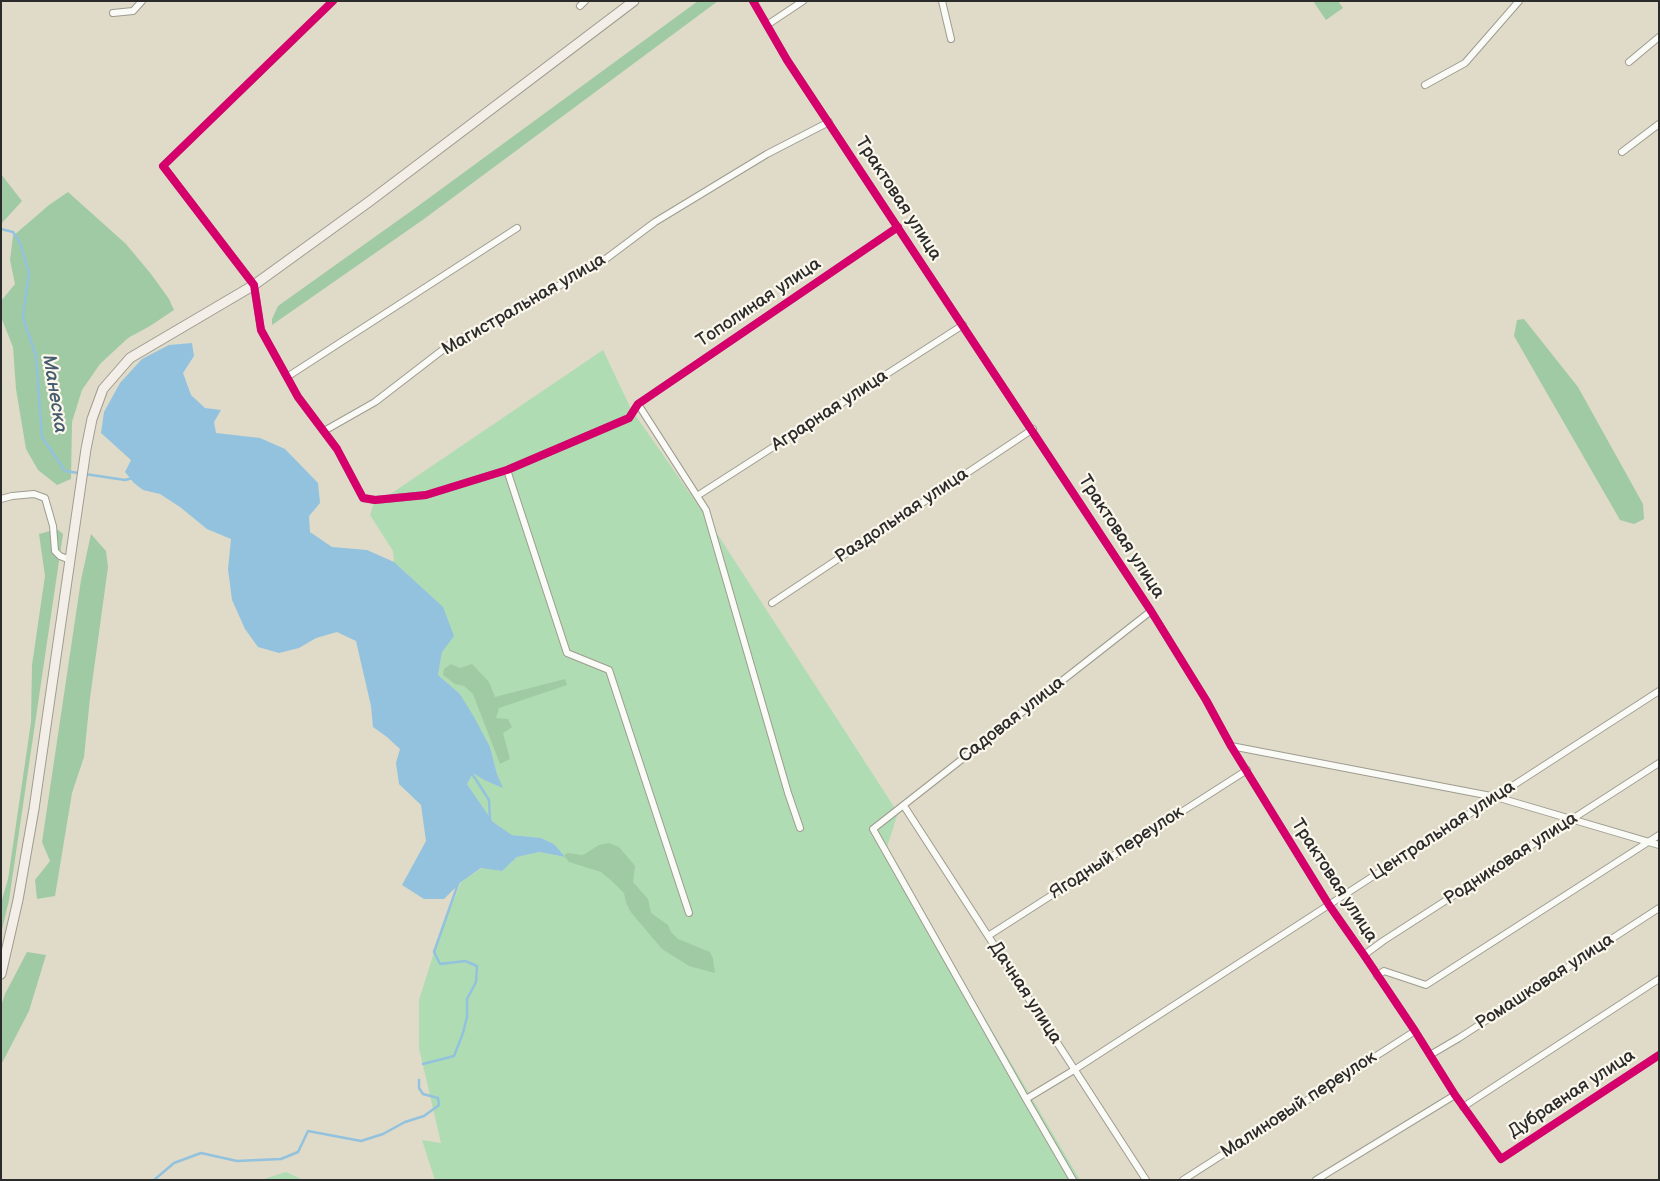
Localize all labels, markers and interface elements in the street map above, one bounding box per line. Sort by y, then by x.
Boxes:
street label: Трактовая улица [850,133,946,265]
street label: Магистральная улица [438,249,610,361]
street label: Тополиная улица [693,253,825,353]
water label: Манеска [37,353,71,435]
street label: Аграрная улица [768,365,892,457]
street label: Раздольная улица [832,464,972,568]
street label: Трактовая улица [1073,471,1169,603]
street label: Садовая улица [955,672,1069,768]
street label: Центральная улица [1367,776,1519,886]
street label: Ягодный переулок [1046,802,1188,904]
street label: Родниковая улица [1440,808,1582,910]
street label: Трактовая улица [1286,815,1382,947]
street label: Ромашковая улица [1472,929,1618,1035]
street label: Дачная улица [984,938,1066,1048]
street label: Дубравная улица [1505,1045,1639,1143]
street label: Малиновый переулок [1217,1047,1381,1163]

